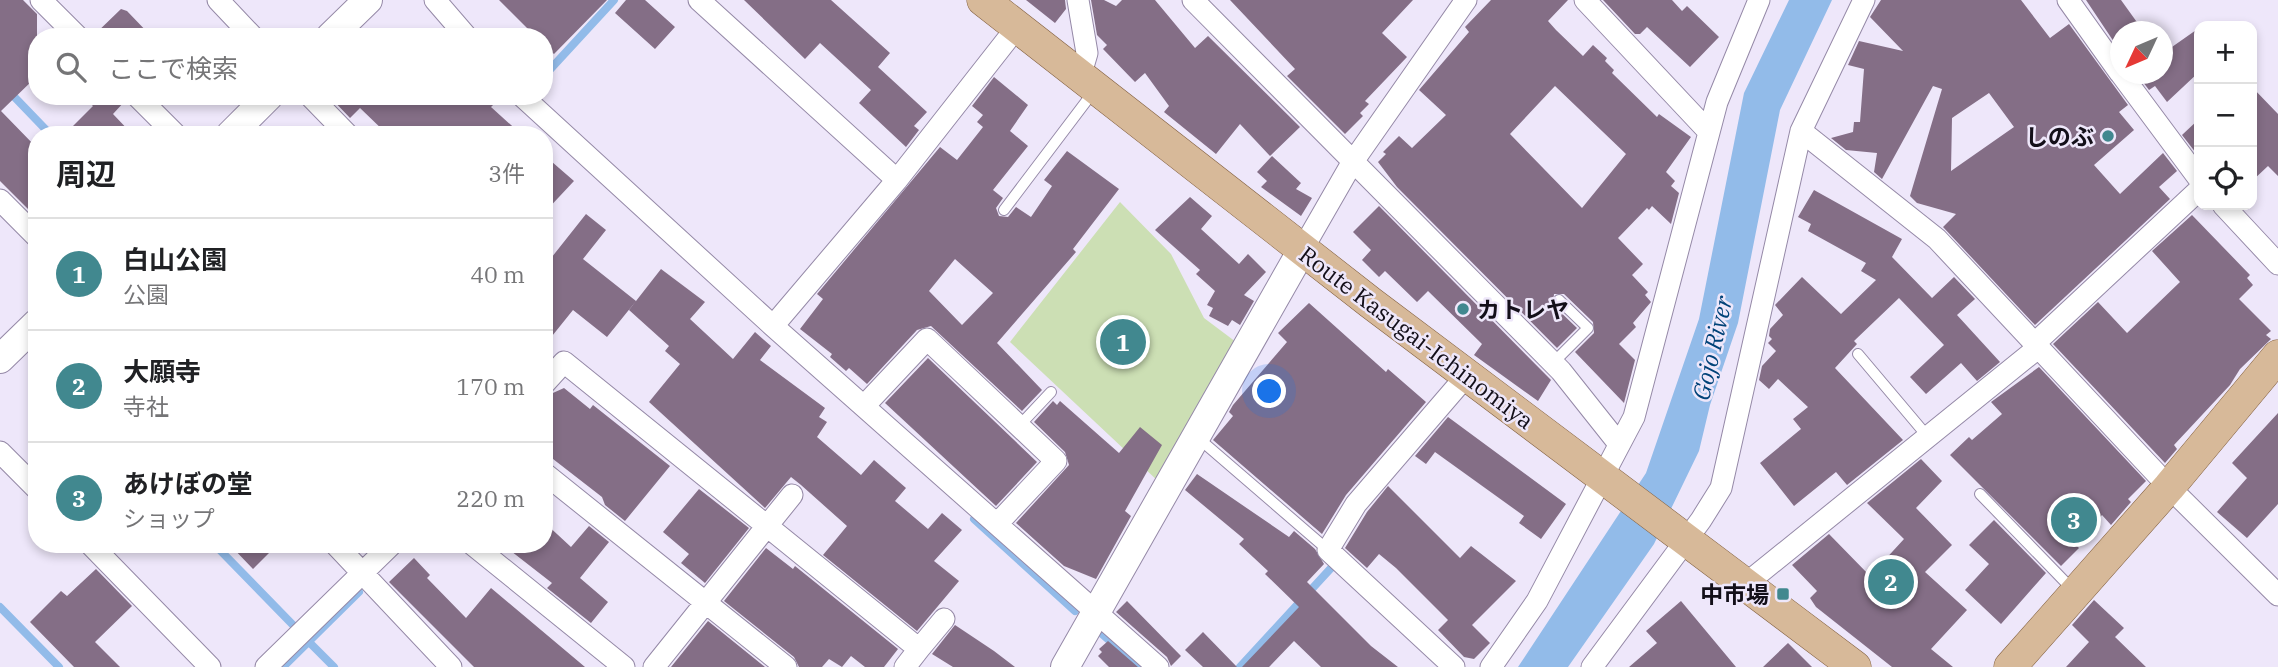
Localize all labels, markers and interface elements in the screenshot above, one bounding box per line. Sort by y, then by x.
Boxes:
north arrow [2110,21,2173,84]
map controls [2194,21,2257,210]
button: + [2194,21,2257,84]
search box [28,28,553,105]
icon: search [52,48,90,86]
text: ここで検索 [108,51,238,85]
button: − [2194,84,2257,147]
place label: しのぶ [2025,121,2094,151]
marker: しのぶ [2100,128,2116,144]
button: locate [2194,147,2257,210]
text: 周辺 [56,154,116,193]
text: 3件 [488,158,525,188]
street label: Route Kasugai-Ichinomiya [1294,239,1540,435]
text: 白山公園 [123,242,227,276]
text: 1 [72,259,86,289]
text: 40 m [470,259,525,289]
text: 公園 [123,279,169,309]
water label: Gojo River [1685,291,1740,403]
place label: カトレヤ [1477,294,1569,324]
marker: カトレヤ [1455,301,1471,317]
pin: 1 [1100,316,1146,368]
text: 大願寺 [123,354,201,388]
text: 2 [72,371,86,401]
text: 170 m [456,371,525,401]
your location [1252,374,1286,408]
text: 寺社 [123,391,169,421]
text: あけぼの堂 [123,466,253,500]
text: 3 [72,483,86,513]
text: 220 m [456,483,525,513]
pin: 3 [2051,494,2097,546]
text: ショップ [123,503,215,533]
pin: 2 [1868,556,1914,608]
place label: 中市場 [1700,579,1769,609]
marker: 中市場 [1775,586,1791,602]

